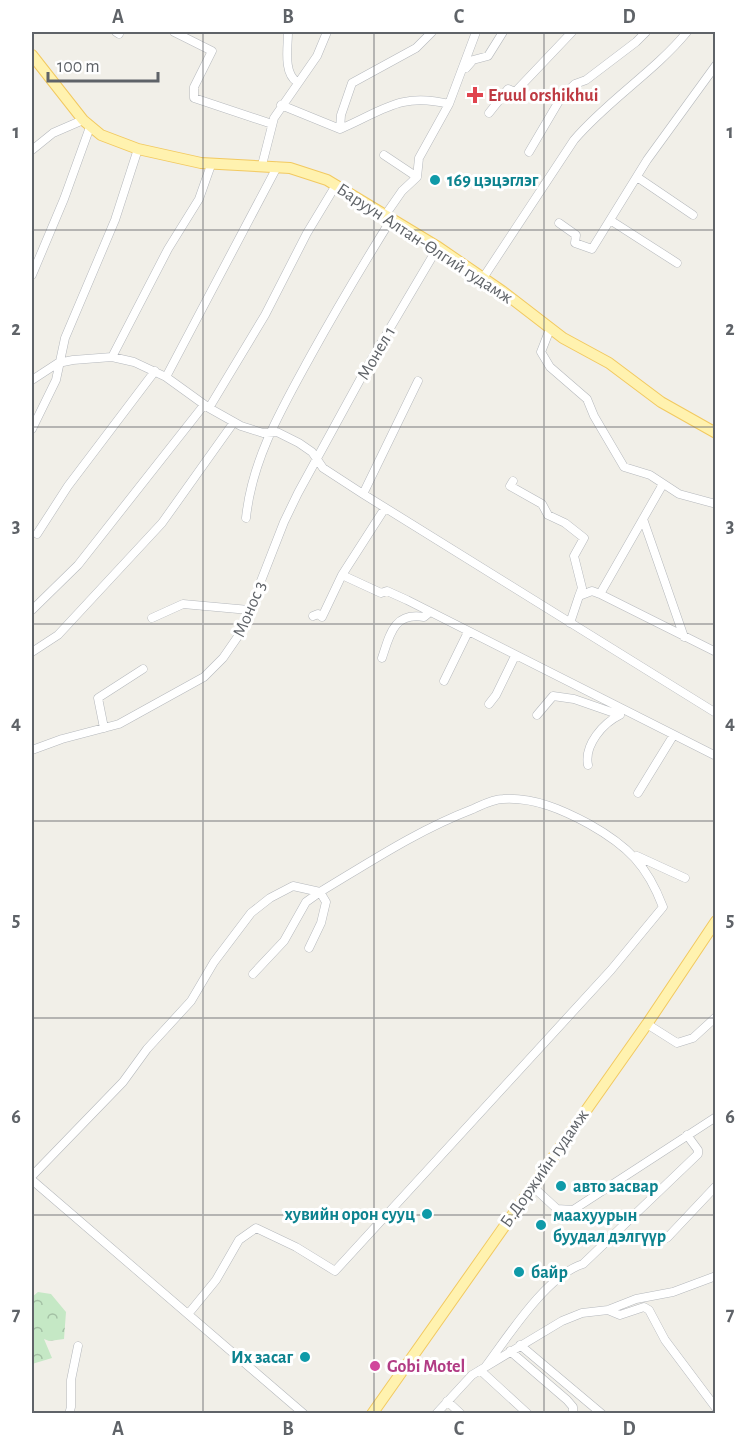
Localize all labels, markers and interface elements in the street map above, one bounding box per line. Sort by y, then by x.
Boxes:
text: A [112,7,124,27]
text: B [282,7,294,27]
text: C [454,7,465,27]
text: D [622,7,636,27]
scale bar [48,45,158,83]
text: 100 m [57,58,100,76]
marker: Eruul orshikhui [466,86,484,104]
place label: Eruul orshikhui [488,87,598,105]
text: 1 [12,122,20,142]
text: 1 [726,122,734,142]
place label: 169 цэцэглэг [447,172,539,190]
marker: 169 цэцэглэг [428,173,442,187]
street label: Баруун Алтан-Өлгий гудамж [333,180,516,308]
text: 2 [11,319,21,339]
text: 2 [725,319,735,339]
street label: Монел 1 [354,324,399,383]
text: 3 [12,516,20,536]
text: 3 [726,516,734,536]
street label: Монос 3 [230,579,270,640]
text: 4 [11,713,21,733]
text: 4 [725,713,735,733]
text: 5 [12,910,20,930]
text: 5 [726,910,734,930]
street label: Б.Доржийн гудамж [497,1106,593,1231]
text: 6 [11,1107,21,1127]
text: 6 [725,1107,735,1127]
place label: авто засвар [573,1178,658,1196]
marker: авто засвар [554,1179,568,1193]
place label: хувийн орон сууц [284,1206,415,1224]
marker: хувийн орон сууц [420,1207,434,1221]
place label: маахуурын буудал дэлгүүр [553,1207,666,1246]
marker: маахуурын буудал дэлгүүр [534,1218,548,1232]
place label: байр [531,1264,568,1282]
marker: байр [512,1265,526,1279]
text: 7 [12,1304,21,1324]
text: 7 [726,1304,735,1324]
place label: Их засаг [231,1349,293,1367]
marker: Их засаг [298,1350,312,1364]
place label: Gobi Motel [387,1358,465,1376]
marker: Gobi Motel [368,1359,382,1373]
text: A [112,1419,124,1439]
text: B [282,1419,294,1439]
text: C [454,1419,465,1439]
text: D [622,1419,636,1439]

